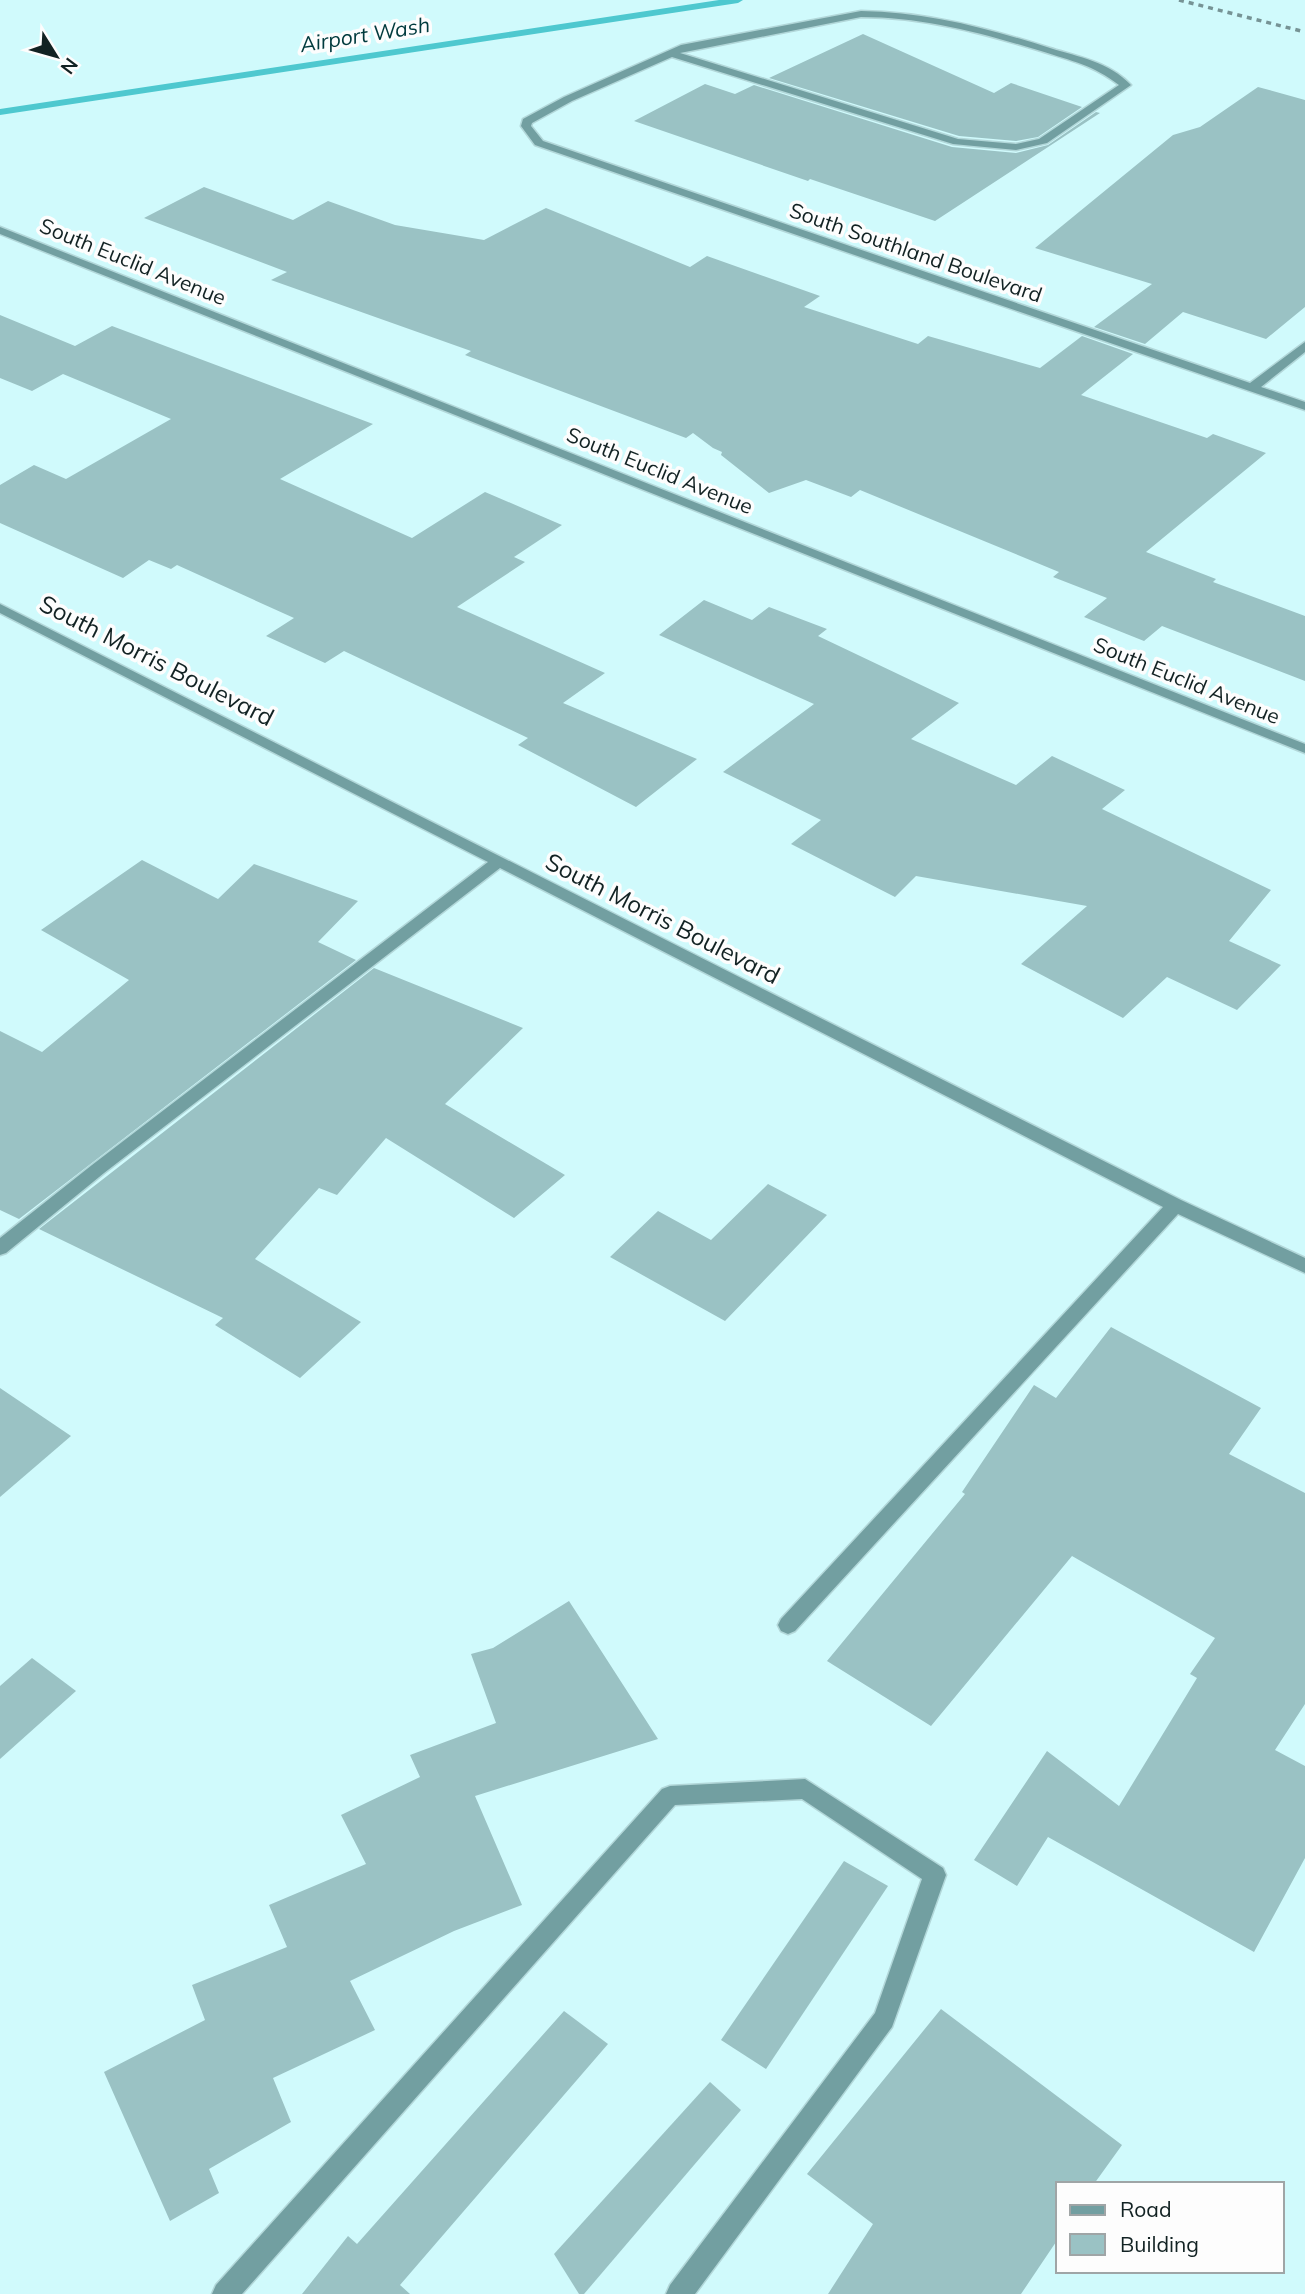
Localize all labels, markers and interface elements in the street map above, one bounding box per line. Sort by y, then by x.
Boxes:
water label: Airport Wash [297,11,432,57]
north arrow [21,21,91,91]
text: N [56,53,83,79]
street label: South Southland Boulevard [786,196,1046,308]
street label: South Euclid Avenue [36,212,230,310]
street label: South Euclid Avenue [563,421,757,519]
street label: South Morris Boulevard [35,588,279,732]
street label: South Euclid Avenue [1090,631,1284,729]
street label: South Morris Boulevard [541,846,785,990]
legend [1056,2182,1284,2273]
text: Road [1120,2196,1171,2222]
text: Building [1120,2231,1199,2257]

